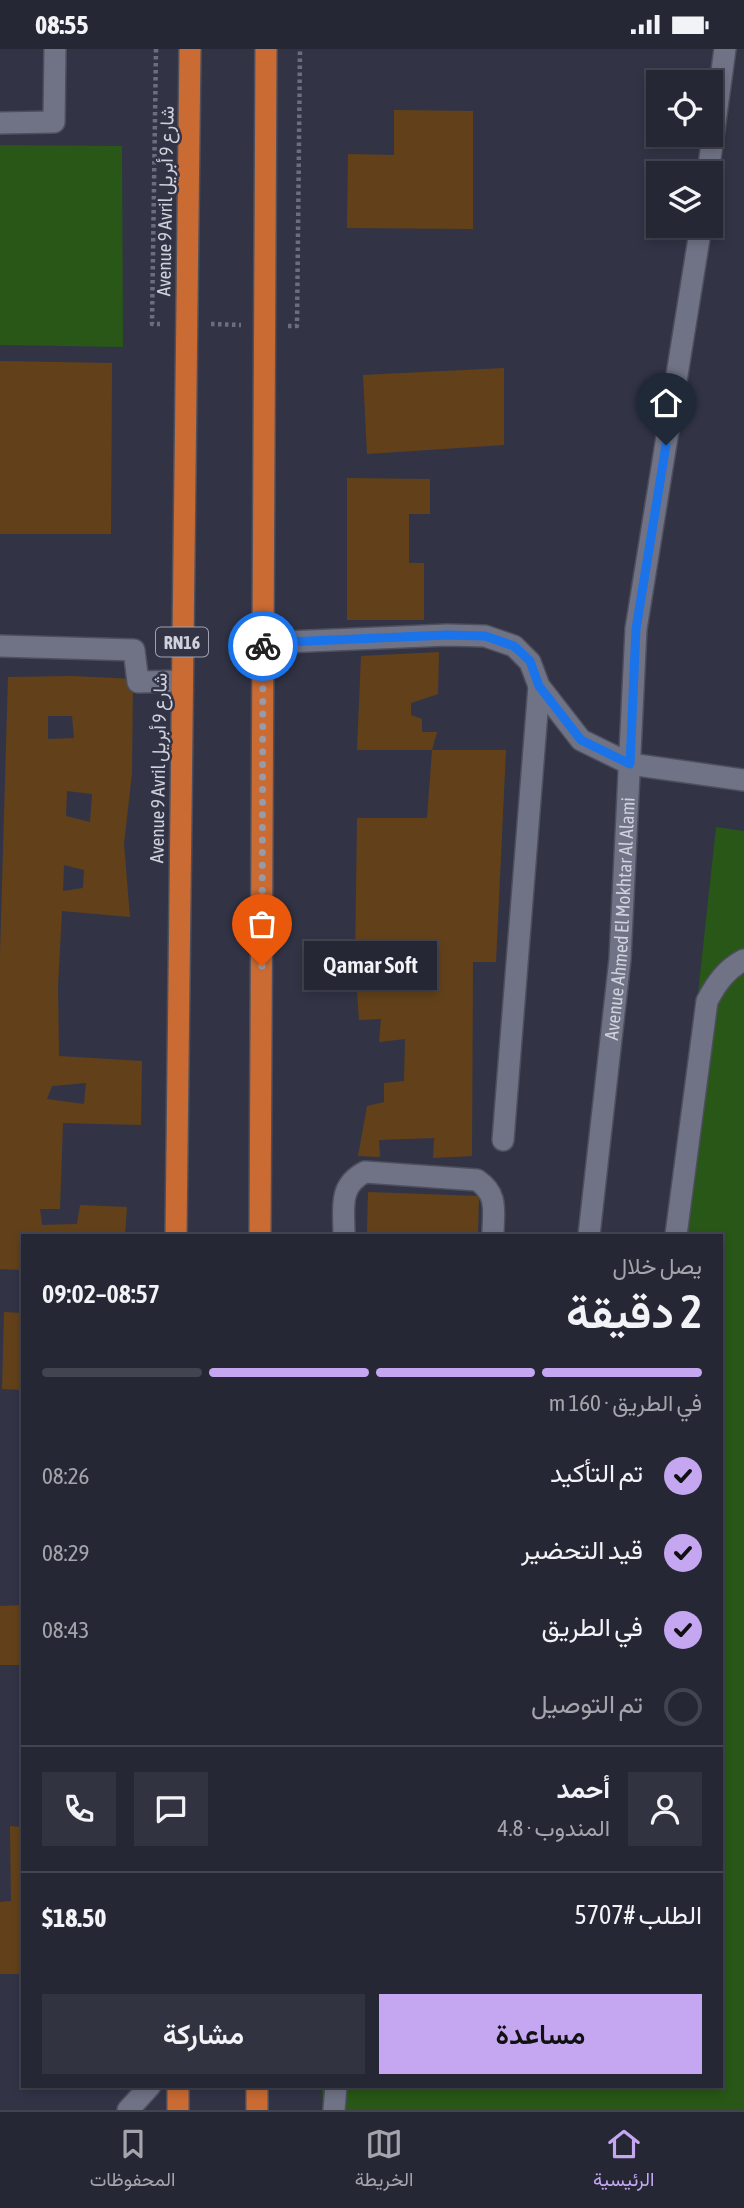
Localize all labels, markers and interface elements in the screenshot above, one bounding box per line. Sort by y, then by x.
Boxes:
text: 08:55 [35,10,89,40]
map controls [646,70,723,238]
button: locate [646,70,723,147]
street label: Avenue 9 Avril شارع 9 أبريل [152,106,180,296]
button: layers [646,161,723,238]
pin [636,373,696,445]
icon: home [647,384,685,422]
courier [228,611,298,681]
road number: RN16 [156,627,208,657]
icon: bike [244,627,282,665]
street label: Avenue 9 Avril شارع 9 أبريل [145,673,173,863]
street label: Avenue Ahmed El Mokhtar Al Alami [600,797,639,1041]
pin [232,894,292,966]
icon: bag [243,905,281,943]
callout: Qamar Soft [304,941,437,991]
text: Qamar Soft [323,952,418,978]
text: يصل خلال [613,1253,702,1279]
text: 08:57–09:02 [42,1279,160,1309]
text: 2 دقيقة [566,1285,702,1338]
text: في الطريق · 160 m [549,1390,702,1416]
icon: check [664,1457,702,1495]
text: تم التأكيد [550,1458,643,1488]
text: 08:26 [42,1463,89,1489]
icon: check [664,1534,702,1572]
text: قيد التحضير [521,1535,643,1565]
text: 08:29 [42,1540,89,1566]
icon: check [664,1611,702,1649]
text: في الطريق [541,1612,643,1642]
text: 08:43 [42,1617,89,1643]
text: تم التوصيل [531,1689,643,1719]
button: phone [42,1772,116,1846]
button: chat [134,1772,208,1846]
button: person [628,1772,702,1846]
text: أحمد [557,1774,610,1804]
text: المندوب · 4.8 [498,1815,610,1841]
text: الطلب #5707 [575,1900,702,1930]
text: $18.50 [42,1903,106,1933]
button: مشاركة [42,1994,365,2074]
button: مساعدة [379,1994,702,2074]
tab: المحفوظات [90,2125,175,2196]
tab: الخريطة [355,2125,413,2196]
tab: الرئيسية [593,2125,654,2196]

